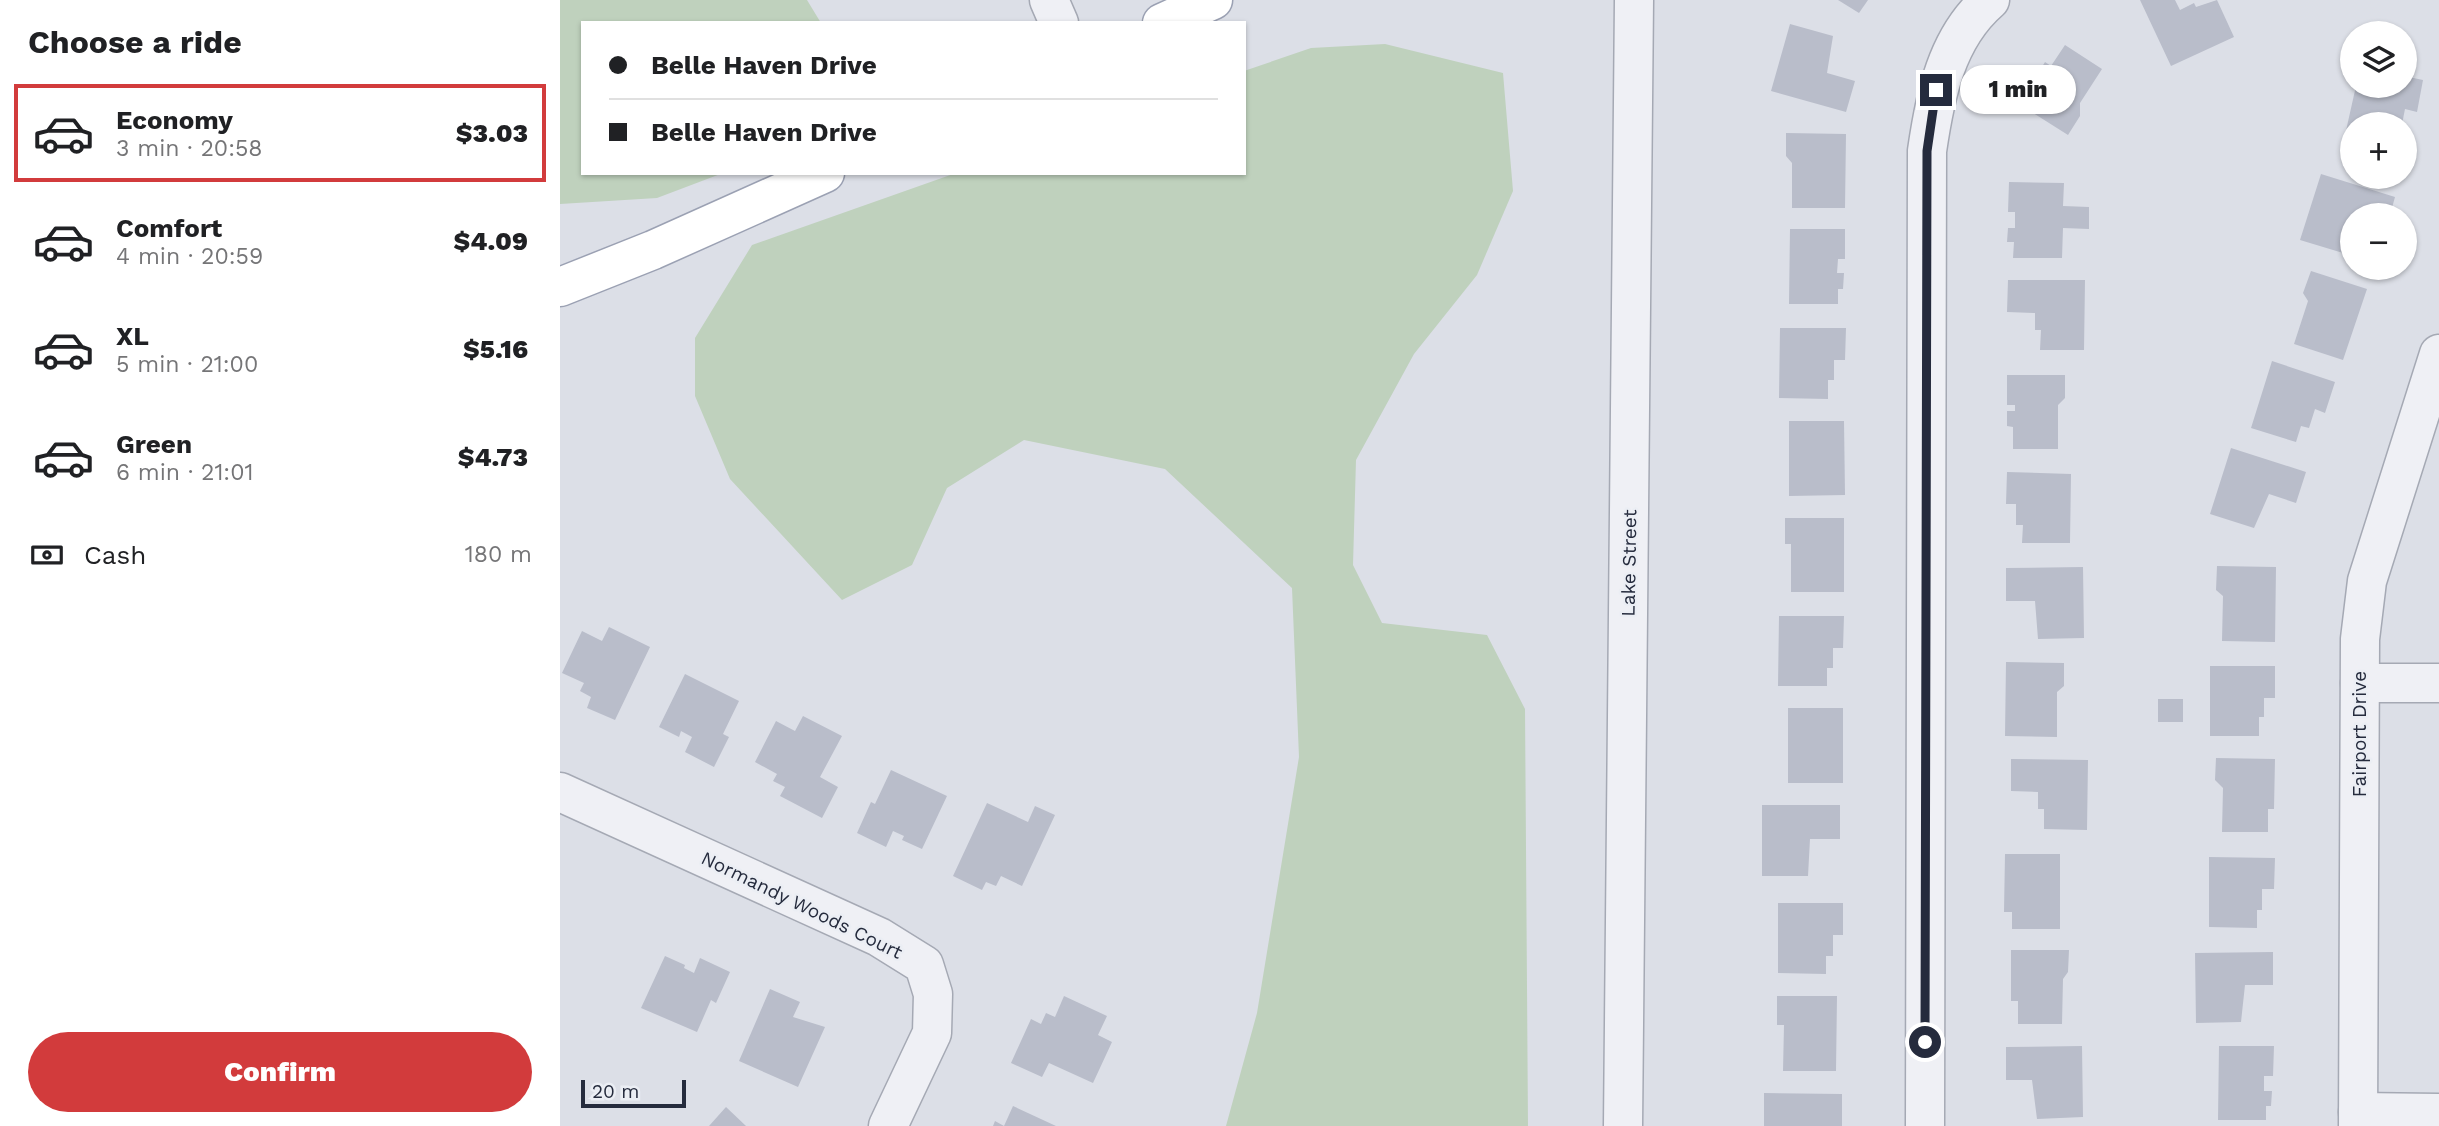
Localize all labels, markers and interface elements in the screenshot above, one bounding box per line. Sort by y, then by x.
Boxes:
map controls [2340,21,2417,280]
button: layers [2340,21,2417,98]
text: Choose a ride [28,23,242,61]
text: Belle Haven Drive [651,50,877,80]
callout: 1 min [1960,66,2076,114]
route end [1920,74,1952,106]
text: 1 min [1988,76,2048,103]
icon: car [32,102,95,165]
text: Economy [116,105,233,135]
button: + [2340,112,2417,189]
text: Belle Haven Drive [651,117,877,147]
text: $3.03 [456,118,528,148]
text: 3 min · 20:58 [116,135,263,162]
button: − [2340,203,2417,280]
icon: car [32,210,95,273]
text: Comfort [116,213,222,243]
text: $4.09 [453,226,528,256]
text: 4 min · 20:59 [116,243,263,270]
icon: car [32,318,95,381]
text: XL [116,321,149,351]
text: $5.16 [463,334,528,364]
text: 5 min · 21:00 [116,351,258,378]
icon: car [32,426,95,489]
text: Green [116,429,192,459]
text: $4.73 [458,442,528,472]
text: 6 min · 21:01 [116,459,253,486]
street label: Lake Street [1617,509,1641,617]
icon: cash [28,536,66,574]
text: Cash [84,540,146,570]
text: 180 m [465,541,532,568]
street label: Fairport Drive [2348,671,2371,797]
street label: Normandy Woods Court [698,846,906,964]
route start [1909,1026,1941,1058]
button: Confirm [28,1032,532,1112]
scale bar [581,1077,686,1109]
text: 20 m [592,1080,639,1103]

